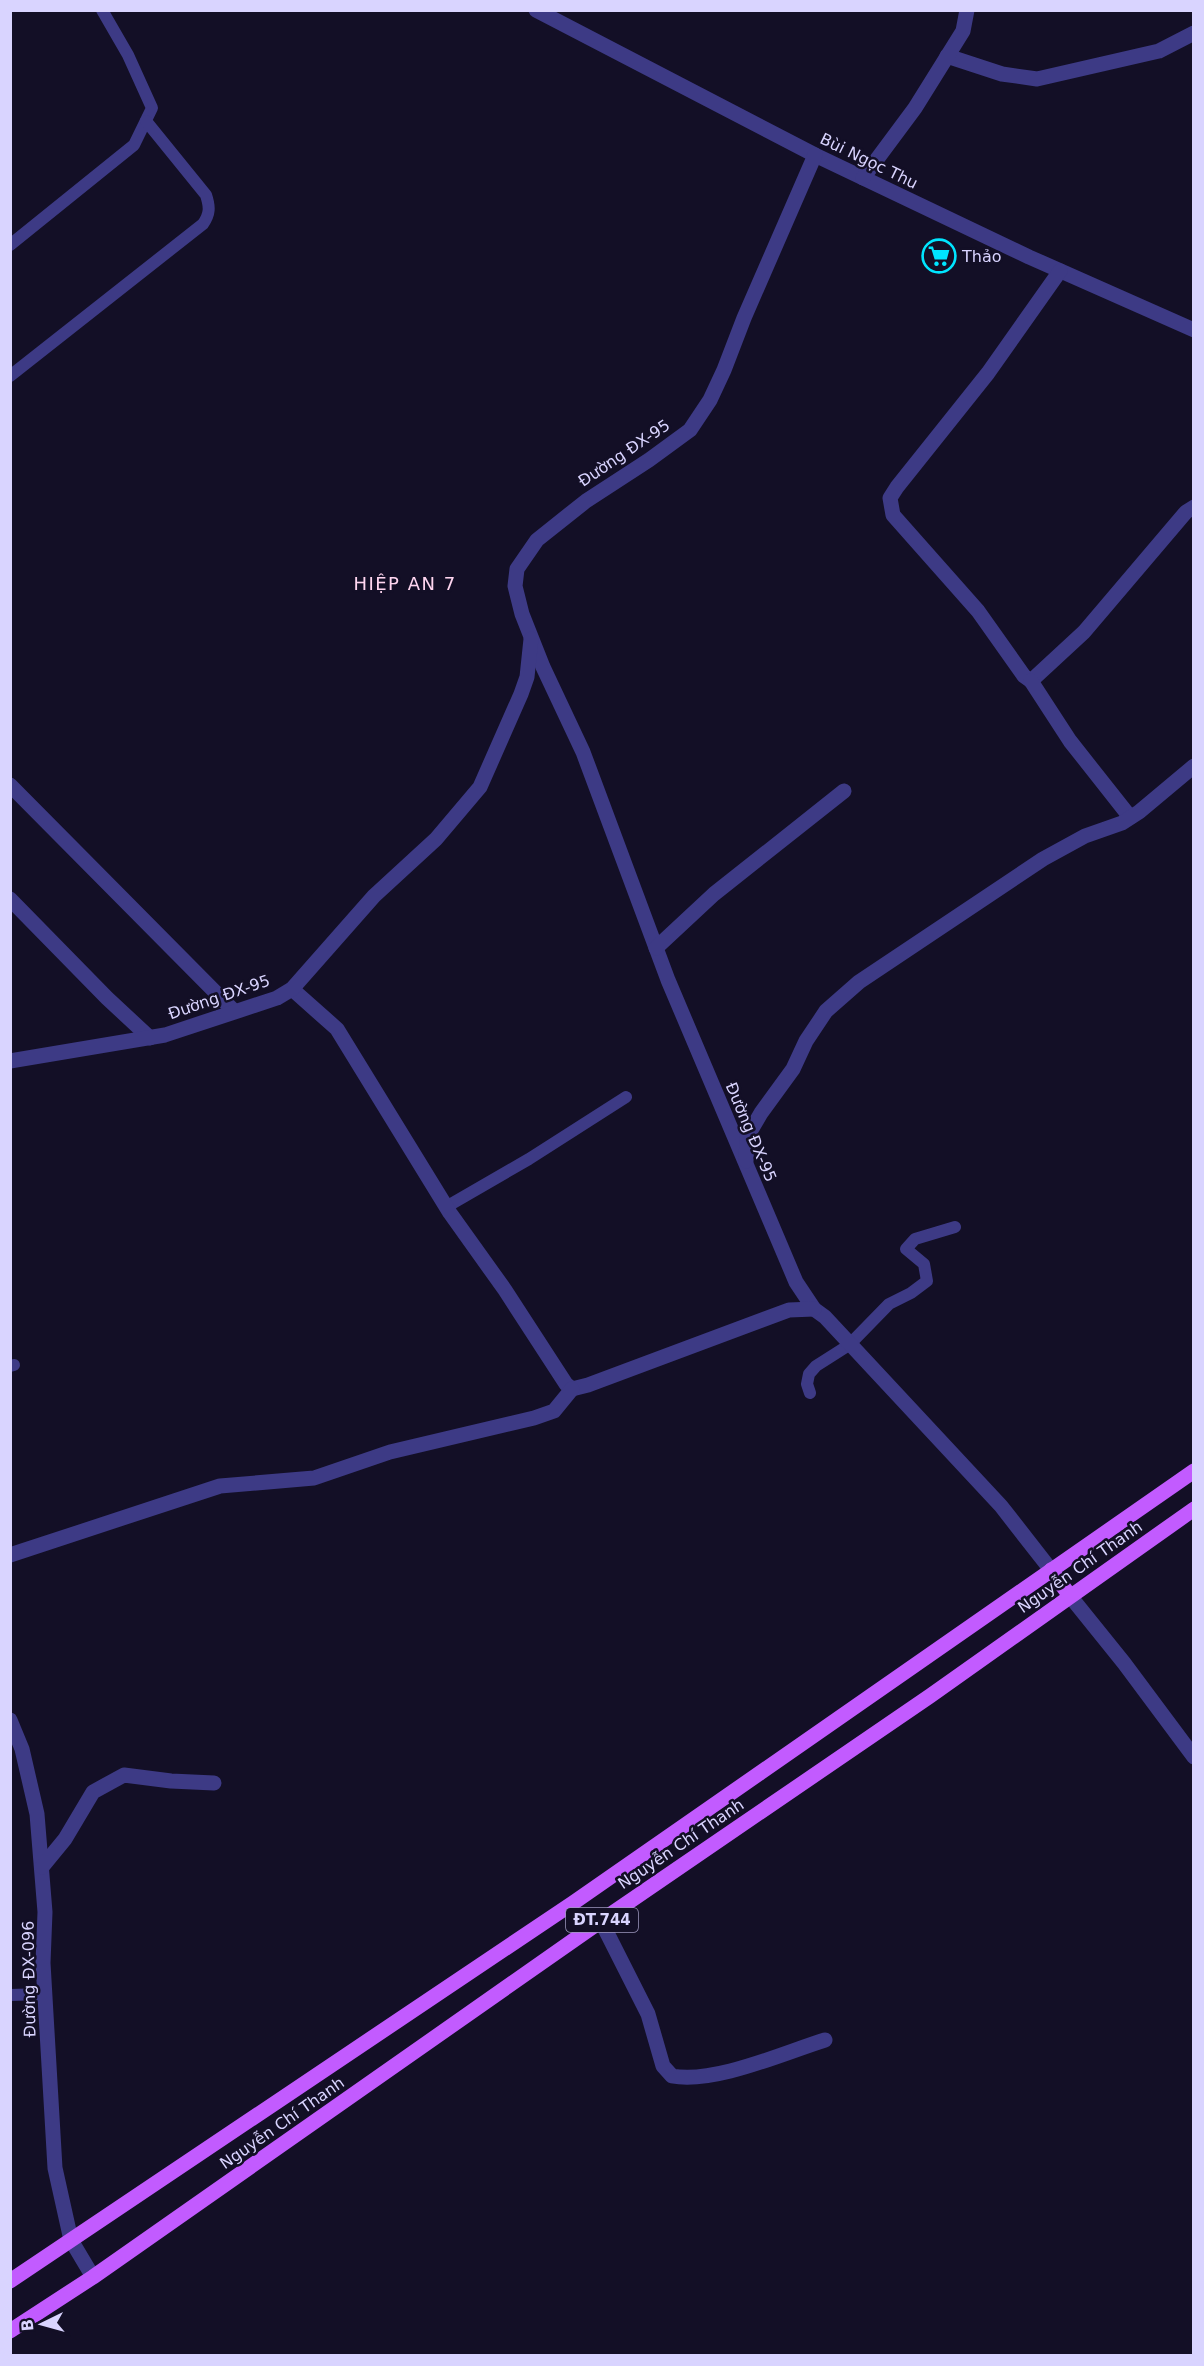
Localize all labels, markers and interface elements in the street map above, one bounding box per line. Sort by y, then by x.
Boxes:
street label: Bùi Ngọc Thu [817,129,921,193]
supermarket icon: Thảo [921,238,957,274]
place label: Thảo [961,247,1002,266]
street label: Đường ĐX-95 [575,415,673,491]
district label: HIỆP AN 7 [353,573,457,594]
street label: Đường ĐX-95 [166,971,272,1023]
street label: Đường ĐX-95 [721,1079,781,1185]
street label: Nguyễn Chí Thanh [1014,1517,1146,1617]
street label: Nguyễn Chí Thanh [614,1795,748,1893]
road number: ĐT.744 [566,1908,638,1932]
street label: Đường ĐX-096 [18,1921,40,2037]
street label: Nguyễn Chí Thanh [216,2073,348,2173]
north arrow [12,2294,72,2354]
text: B [18,2318,38,2332]

